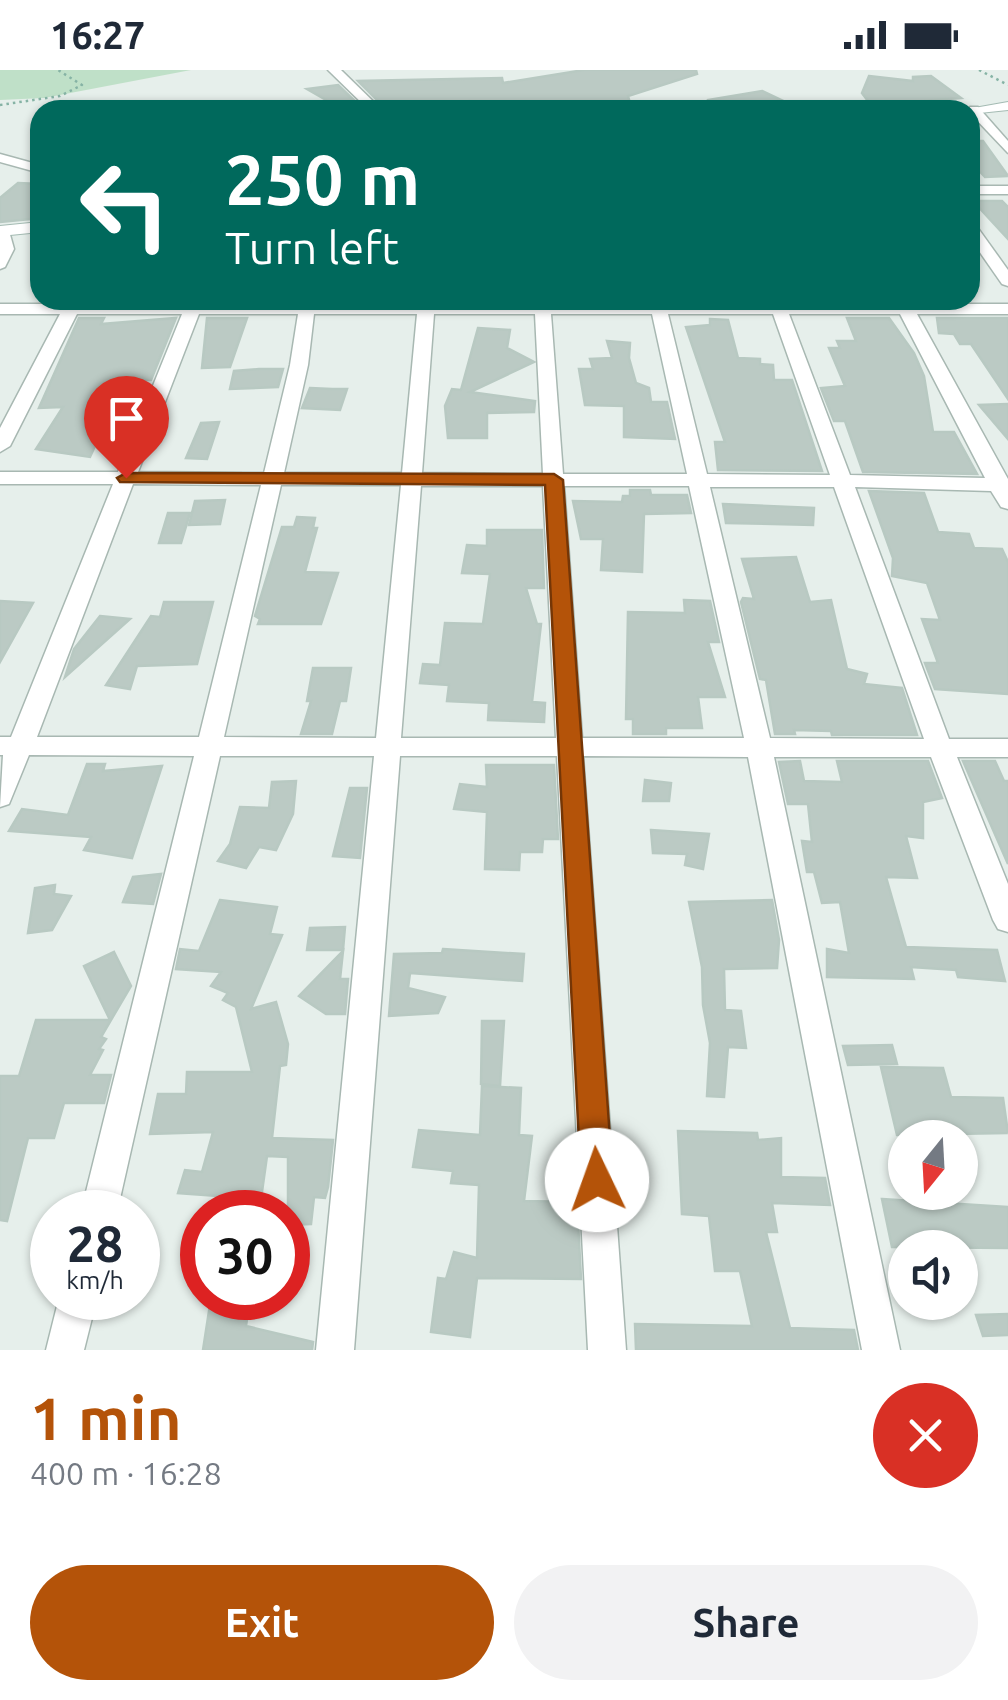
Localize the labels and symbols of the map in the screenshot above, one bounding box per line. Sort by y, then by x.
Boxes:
pin [84,376,169,479]
north arrow [888,1120,978,1210]
position arrow [545,1128,649,1232]
speed limit sign: 30 [180,1190,310,1320]

